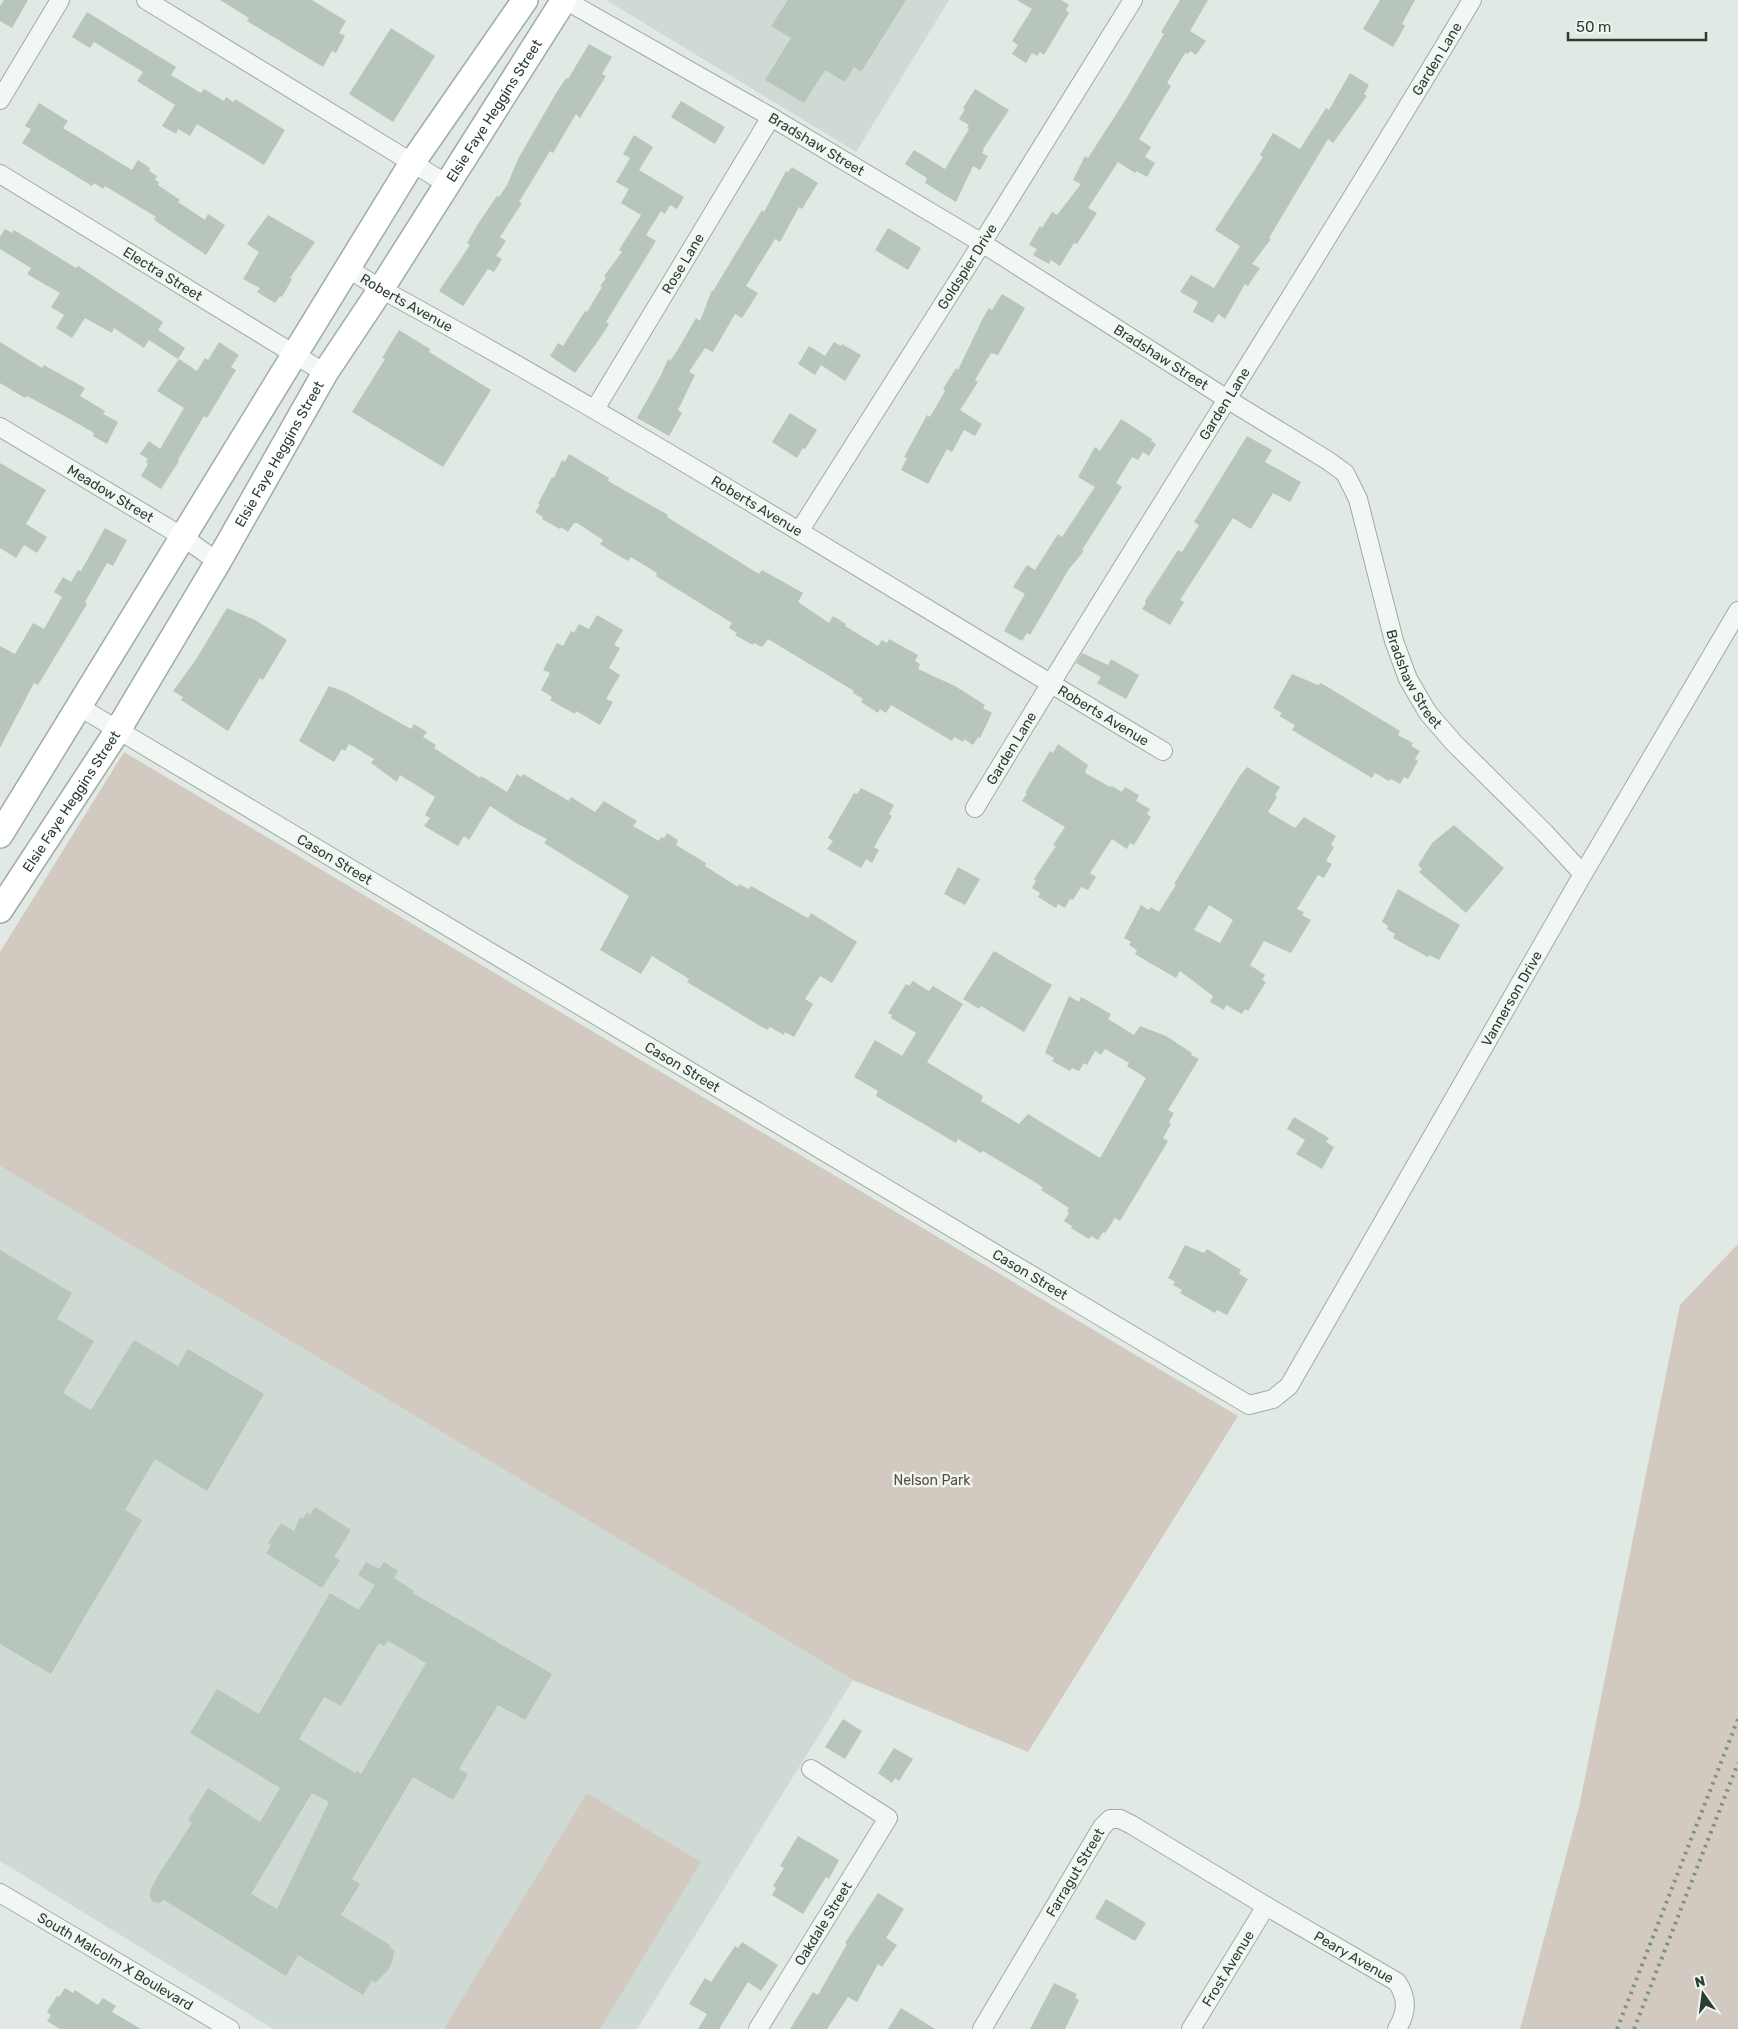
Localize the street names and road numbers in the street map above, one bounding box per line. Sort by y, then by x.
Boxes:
street label: Garden Lane [1408,19,1465,99]
street label: Elsie Faye Heggins Street [443,36,546,185]
street label: Bradshaw Street [765,109,868,180]
street label: Goldspier Drive [934,220,1001,313]
street label: Rose Lane [658,230,708,297]
street label: Electra Street [120,243,206,305]
street label: Roberts Avenue [357,270,456,336]
street label: Bradshaw Street [1111,321,1212,394]
street label: Garden Lane [1195,364,1253,443]
street label: Elsie Faye Heggins Street [231,377,328,530]
street label: Meadow Street [64,461,157,526]
street label: Roberts Avenue [708,472,806,540]
street label: Bradshaw Street [1383,628,1446,732]
street label: Roberts Avenue [1055,681,1152,749]
street label: Garden Lane [983,708,1040,788]
street label: Elsie Faye Heggins Street [19,727,124,875]
street label: Cason Street [294,830,376,889]
street label: Vannerson Drive [1477,948,1546,1049]
street label: Cason Street [642,1038,724,1096]
street label: Cason Street [990,1245,1071,1304]
street label: Farragut Street [1042,1825,1108,1920]
street label: Oakdale Street [791,1878,856,1968]
street label: South Malcolm X Boulevard [34,1909,196,2014]
street label: Frost Avenue [1198,1927,1258,2010]
street label: Peary Avenue [1311,1927,1397,1987]

